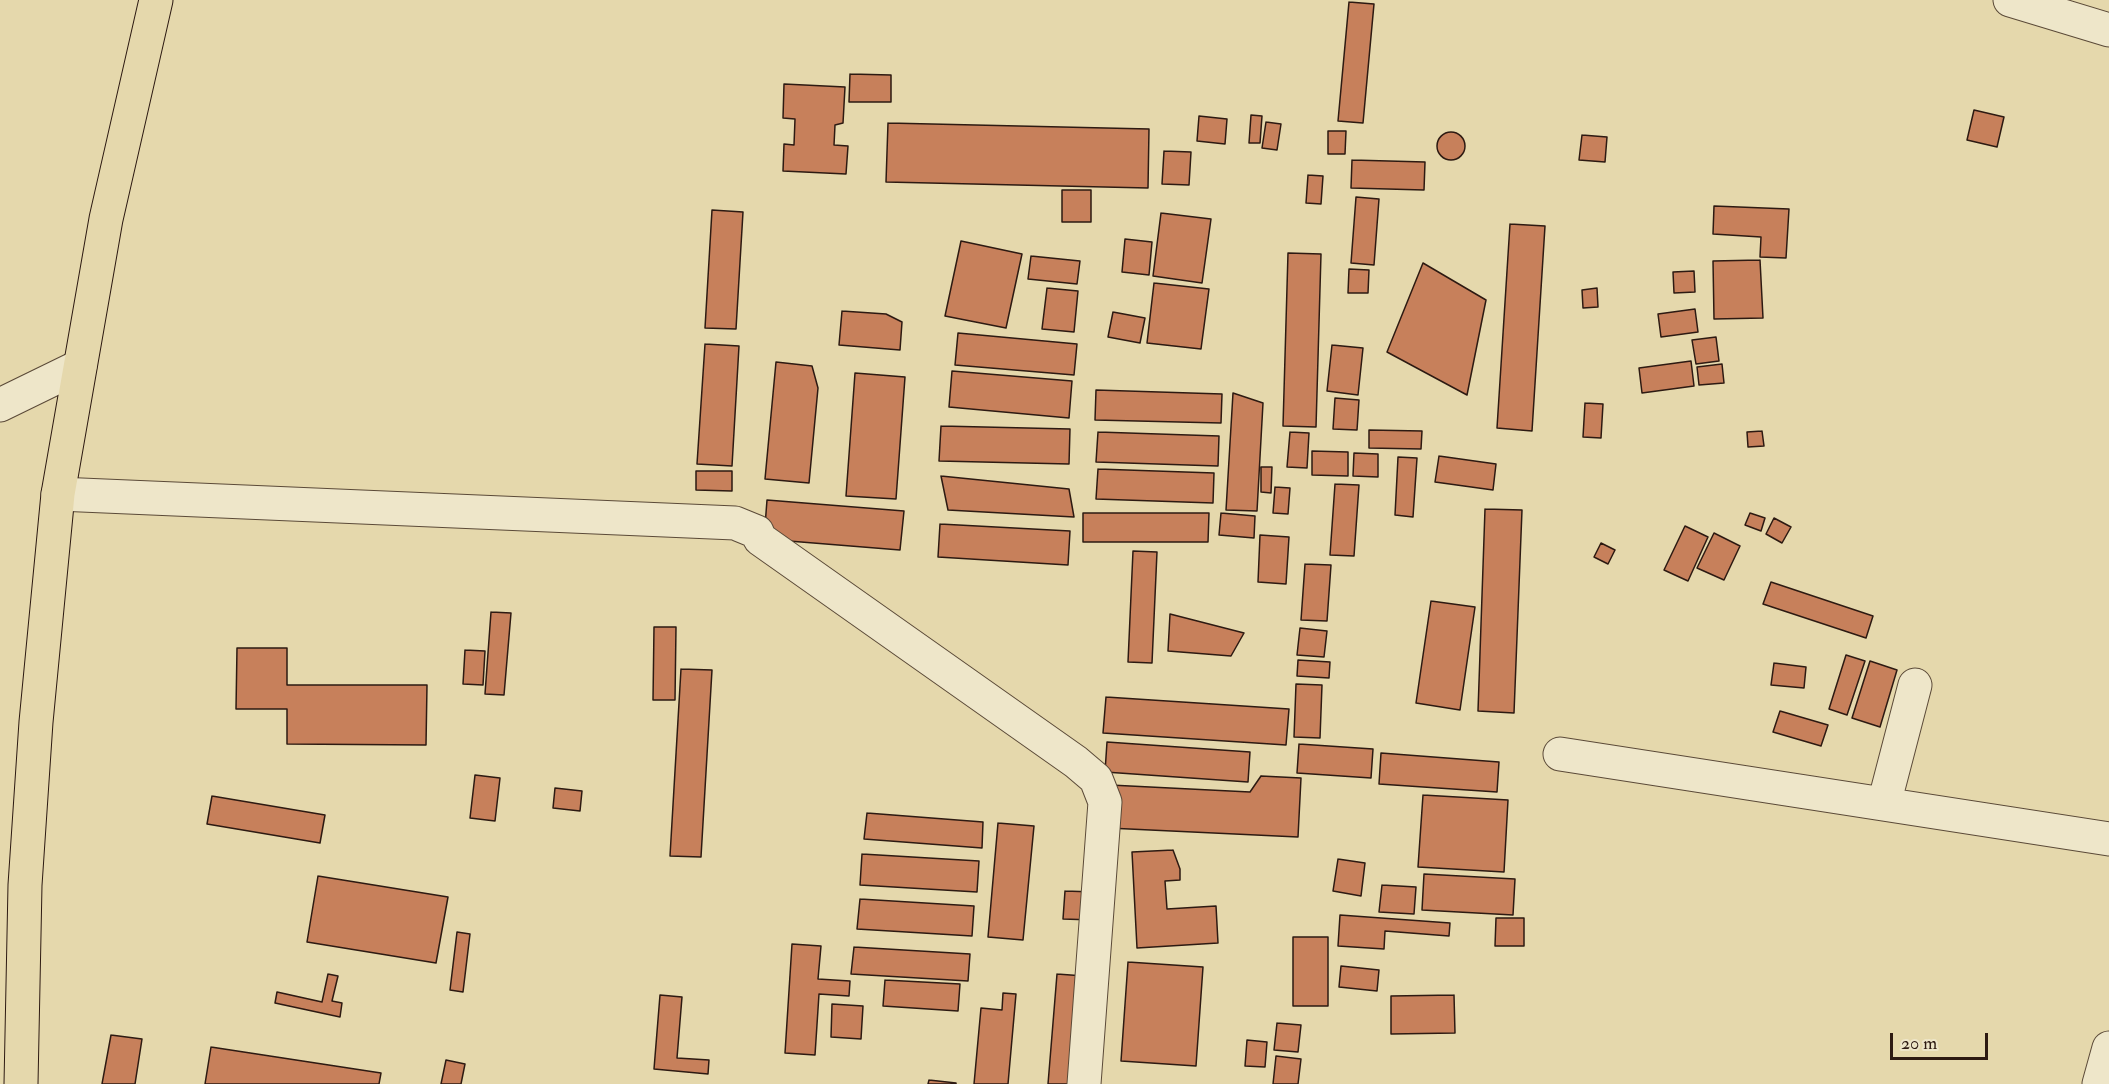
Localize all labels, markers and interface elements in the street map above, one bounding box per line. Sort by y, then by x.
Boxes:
scale bar [1893,1021,1990,1059]
text: 20 m [1901,1032,1937,1055]

